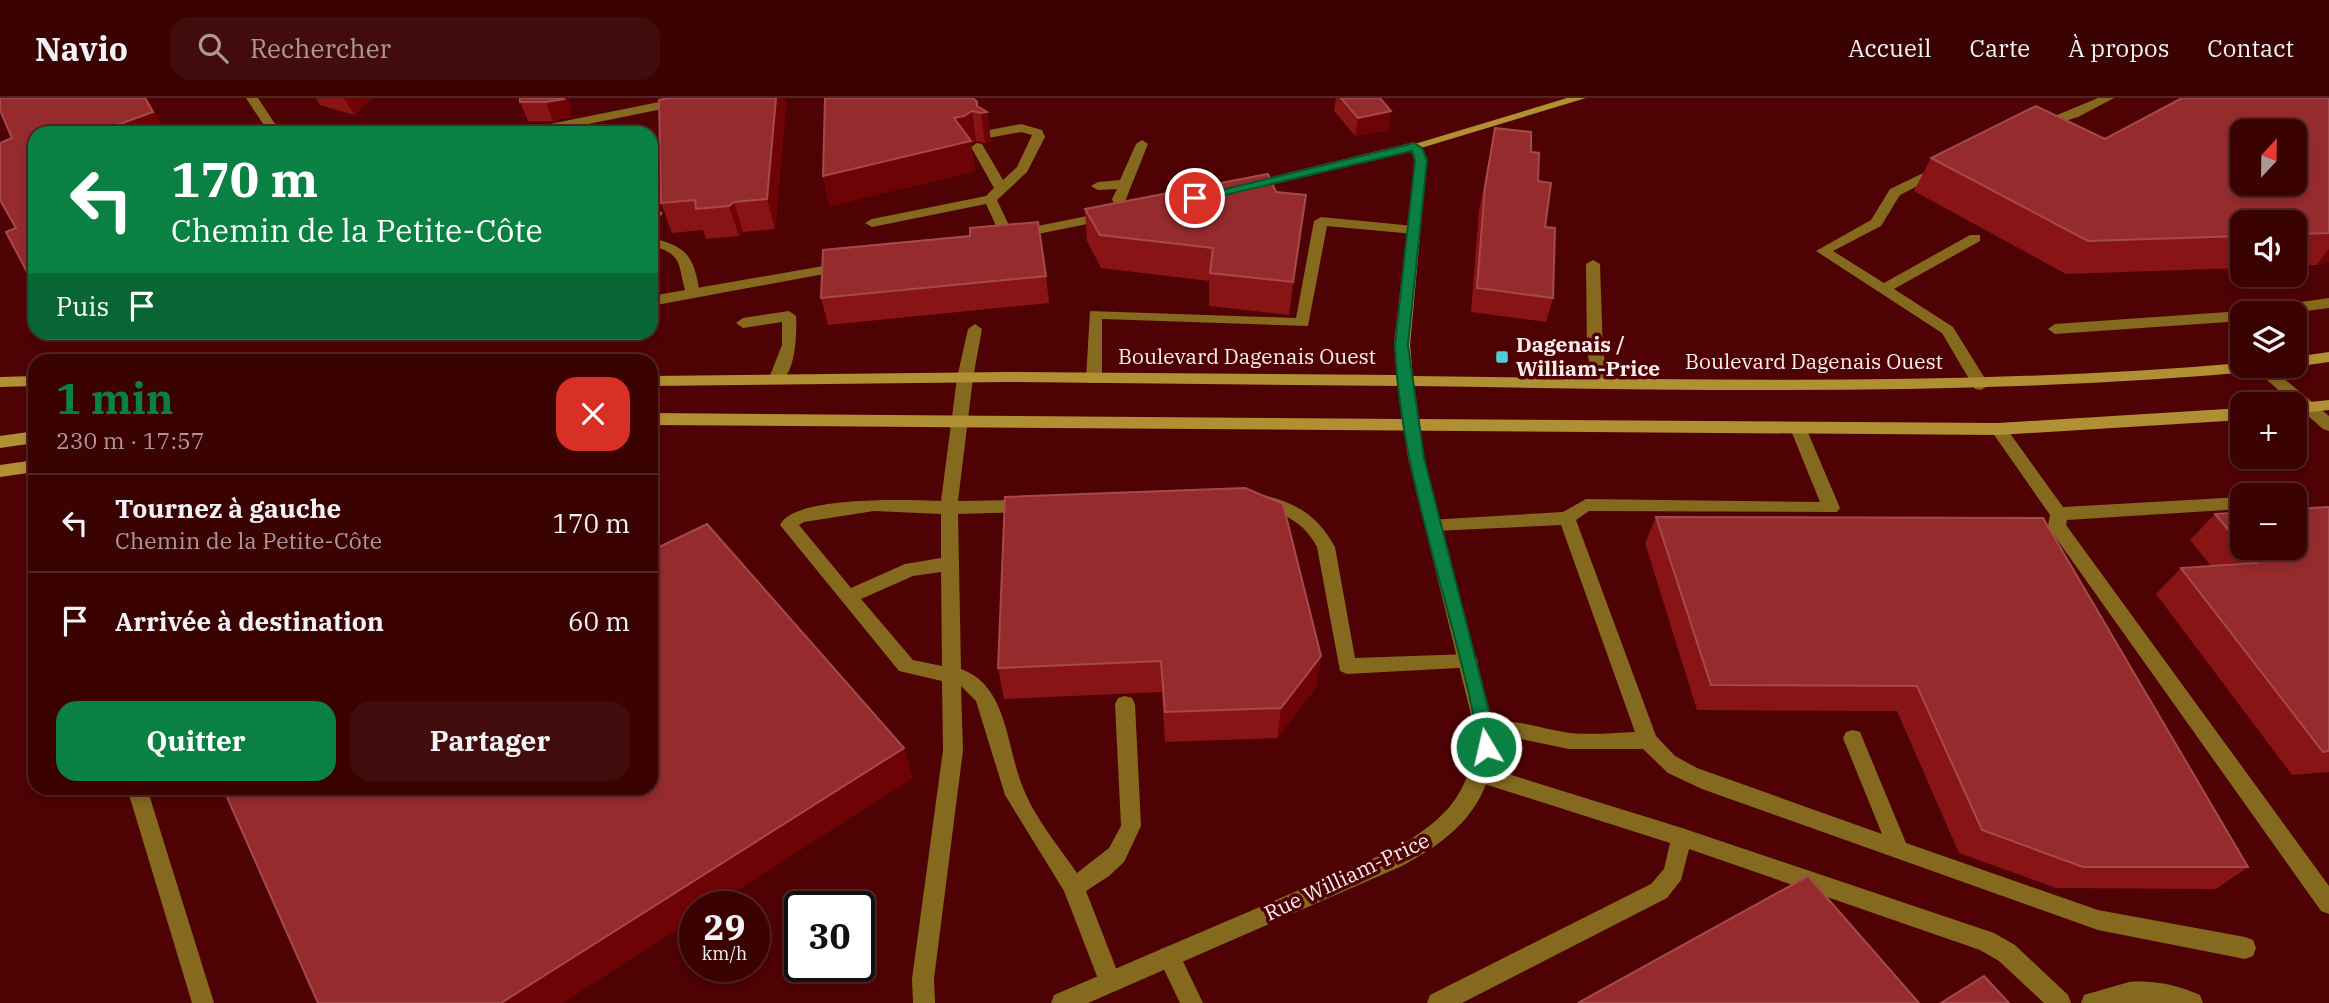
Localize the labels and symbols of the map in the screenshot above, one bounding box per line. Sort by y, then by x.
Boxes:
north arrow [2230,119,2306,196]
pin [1165,168,1225,228]
place label: Dagenais / William-Price [1516,330,1660,382]
street label: Boulevard Dagenais Ouest [1118,342,1376,370]
street label: Boulevard Dagenais Ouest [1685,347,1943,375]
marker: Dagenais / William-Price [1494,349,1510,365]
position arrow [1449,710,1523,784]
street label: Rue William-Price [1259,825,1434,927]
speed limit sign: 30 [784,891,875,982]

